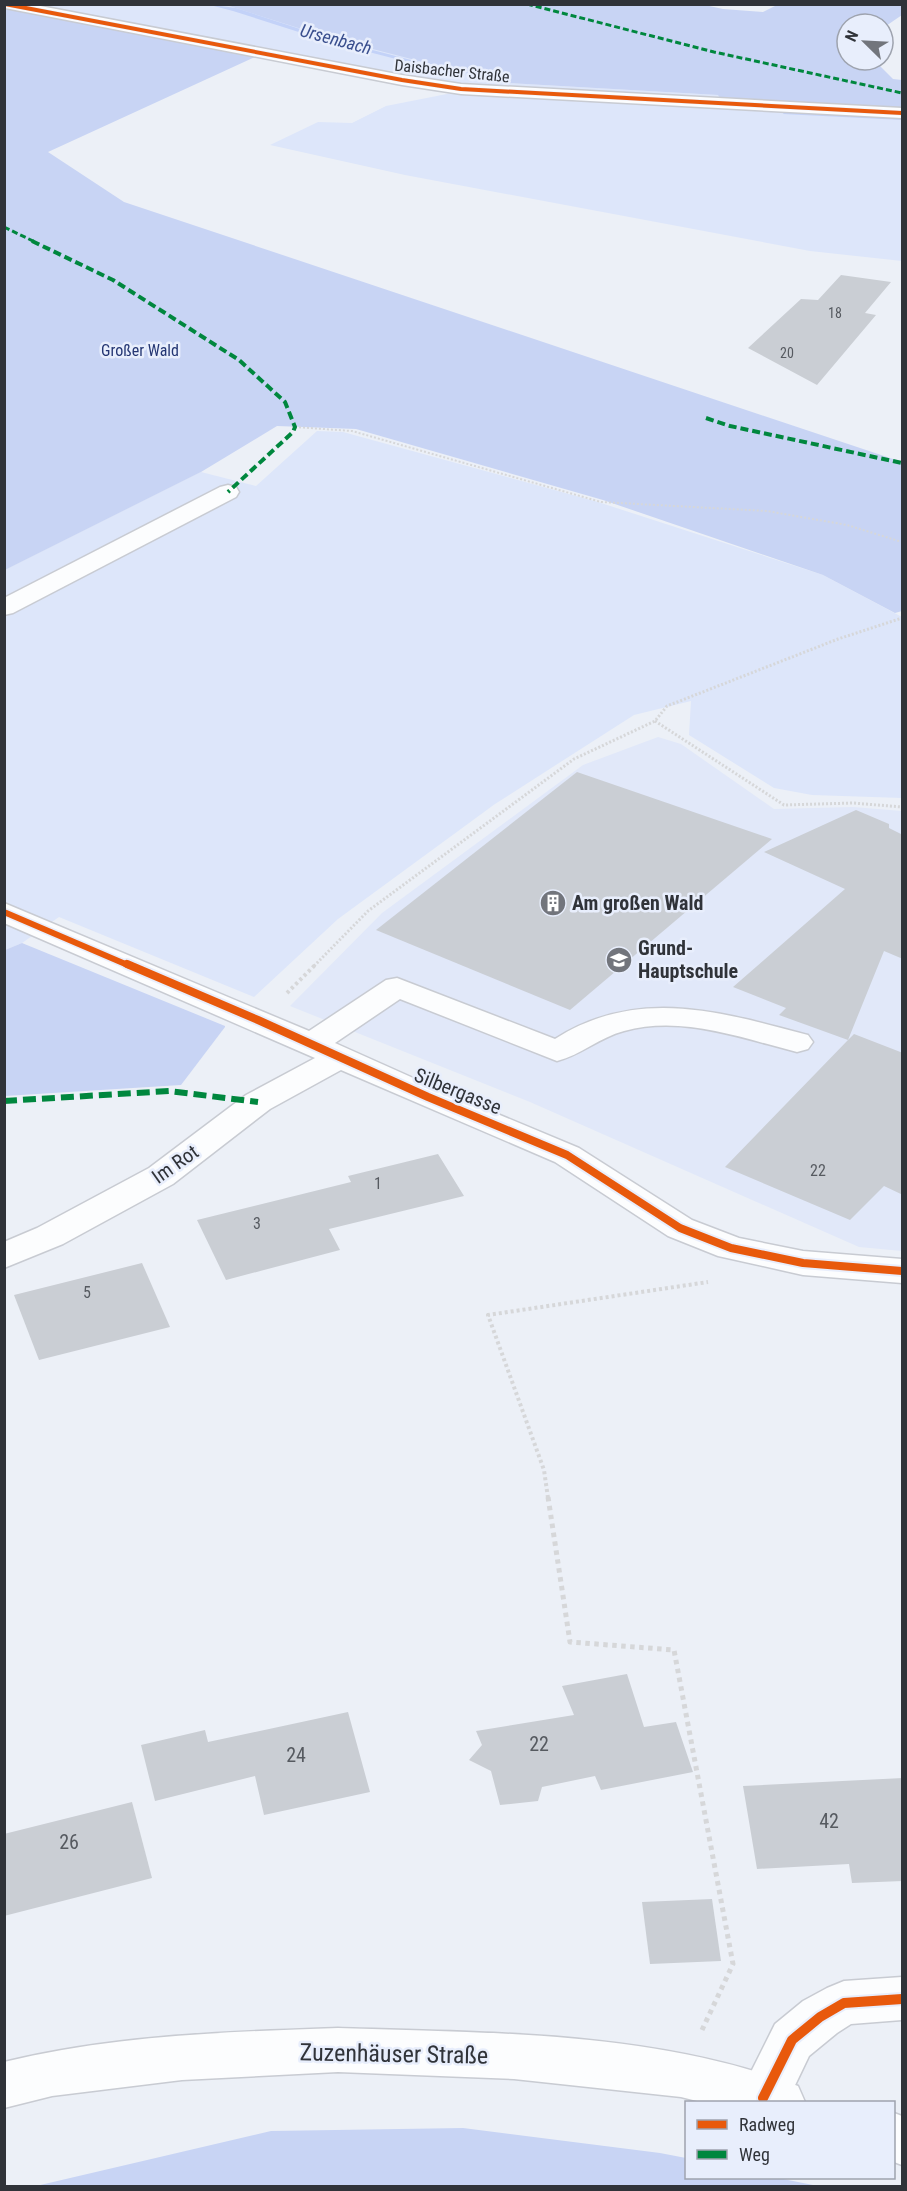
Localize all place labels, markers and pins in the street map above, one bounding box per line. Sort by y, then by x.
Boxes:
building icon: Am großen Wald [538,888,568,918]
place label: Am großen Wald [572,891,703,915]
place label: Grund- Hauptschule [638,936,738,983]
school or university icon: Grund- Hauptschule [604,945,634,975]

